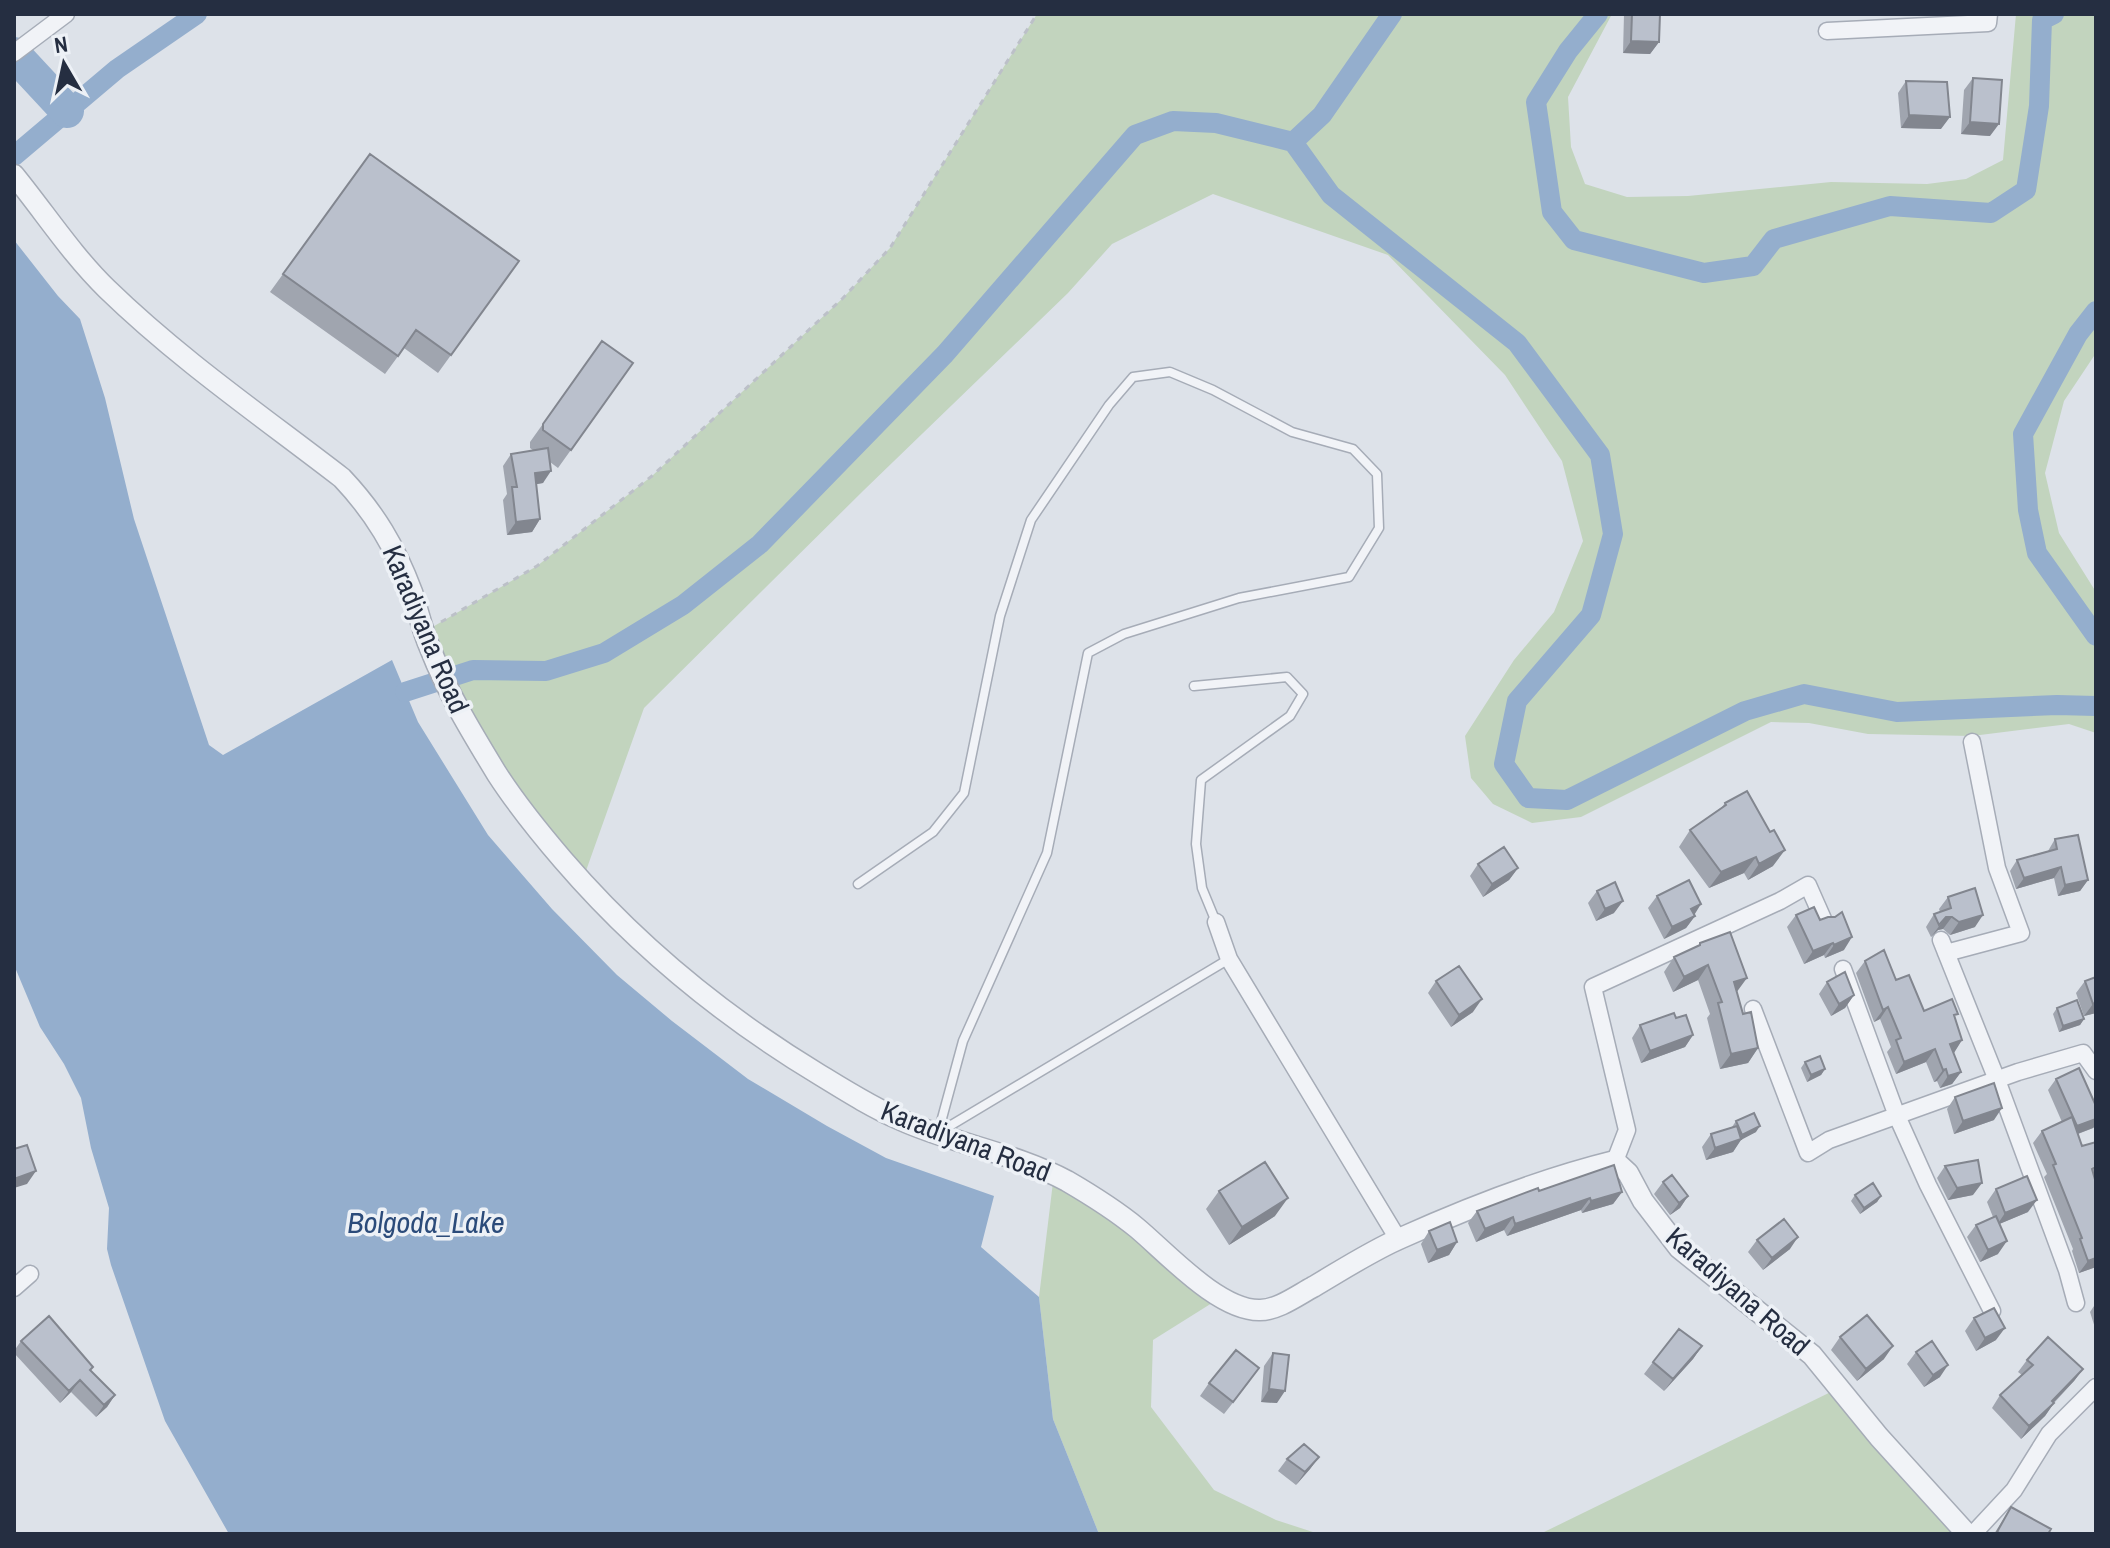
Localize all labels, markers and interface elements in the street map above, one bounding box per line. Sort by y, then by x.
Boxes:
north arrow [24,24,104,104]
text: N [52,28,70,60]
street label: Karadiyana Road [374,539,478,719]
street label: Karadiyana Road [876,1091,1056,1191]
water label: Bolgoda_Lake [347,1202,505,1242]
street label: Karadiyana Road [1658,1218,1818,1364]

